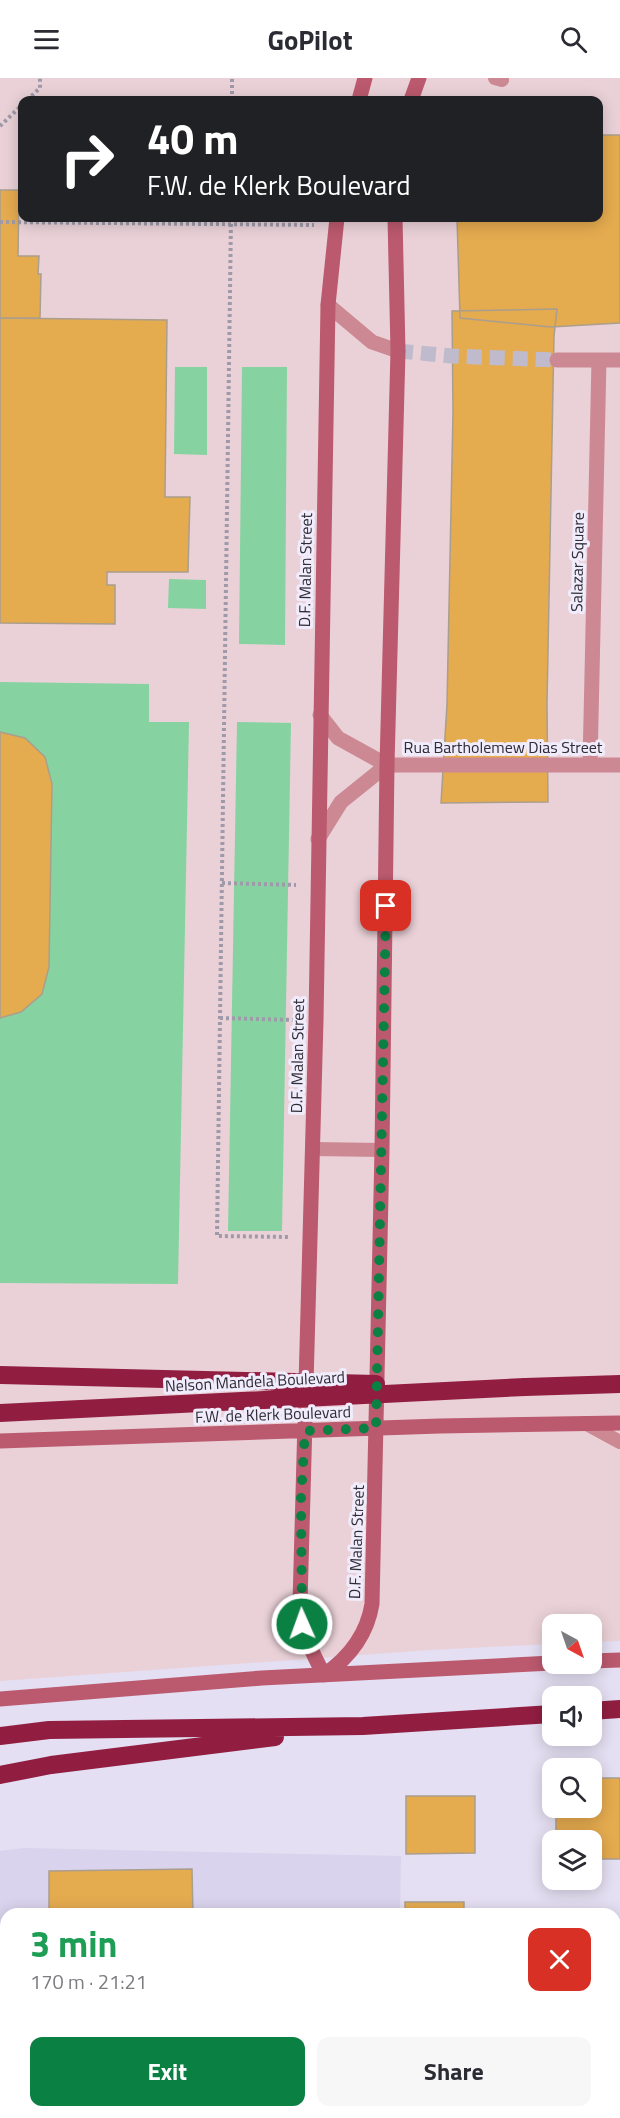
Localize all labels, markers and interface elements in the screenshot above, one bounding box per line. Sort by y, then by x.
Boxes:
text: GoPilot [267,19,353,60]
icon: menu [30,23,63,56]
icon: search [557,23,590,56]
text: 40 m [147,106,239,170]
icon: right [48,120,126,198]
text: F.W. de Klerk Boulevard [147,164,411,205]
street label: D.F. Malan Street [292,512,318,627]
street label: Salazar Square [564,512,590,612]
street label: Rua Bartholemew Dias Street [404,735,603,759]
pin [360,880,411,931]
icon: arrive [369,889,402,922]
street label: D.F. Malan Street [284,998,310,1113]
street label: Nelson Mandela Boulevard [164,1364,346,1398]
street label: F.W. de Klerk Boulevard [195,1399,351,1429]
street label: D.F. Malan Street [342,1484,370,1600]
position arrow [270,1592,334,1656]
north arrow [542,1614,602,1674]
map controls [542,1614,602,1890]
button: sound [542,1686,602,1746]
button: search [542,1758,602,1818]
button: layers [542,1830,602,1890]
text: 3 min [30,1916,117,1971]
button: close [528,1928,591,1991]
text: 170 m · 21:21 [30,1966,147,1997]
button: Exit [30,2037,305,2106]
button: Share [317,2037,591,2106]

